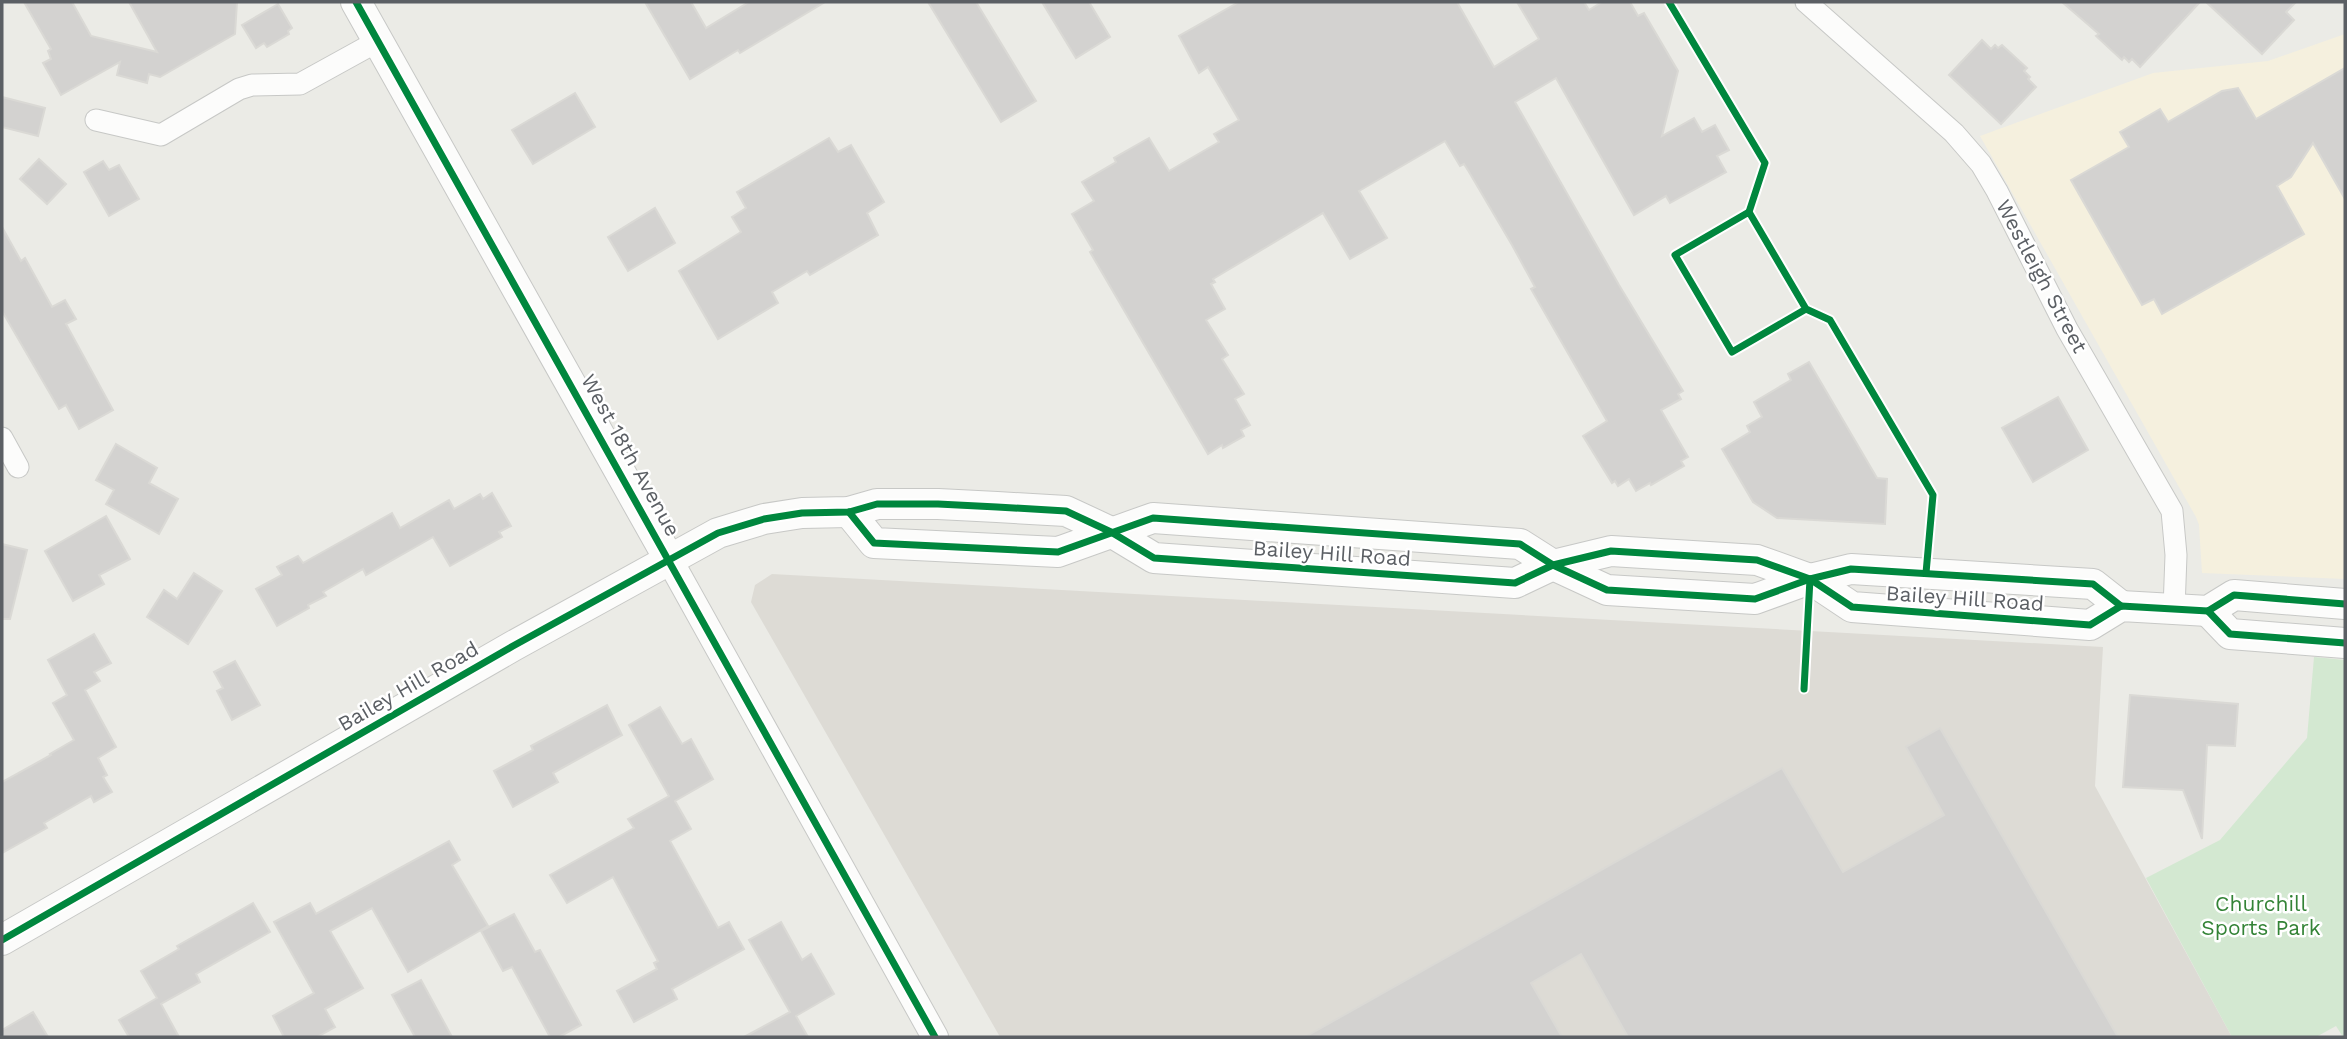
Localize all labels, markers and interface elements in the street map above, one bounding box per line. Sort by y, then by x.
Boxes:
street label: Westleigh Street [1991,195,2093,357]
street label: West 18th Avenue [576,369,686,541]
street label: Bailey Hill Road [1252,535,1412,571]
street label: Bailey Hill Road [1885,580,2045,616]
street label: Bailey Hill Road [333,636,483,736]
park label: Churchill Sports Park [2201,891,2321,940]

